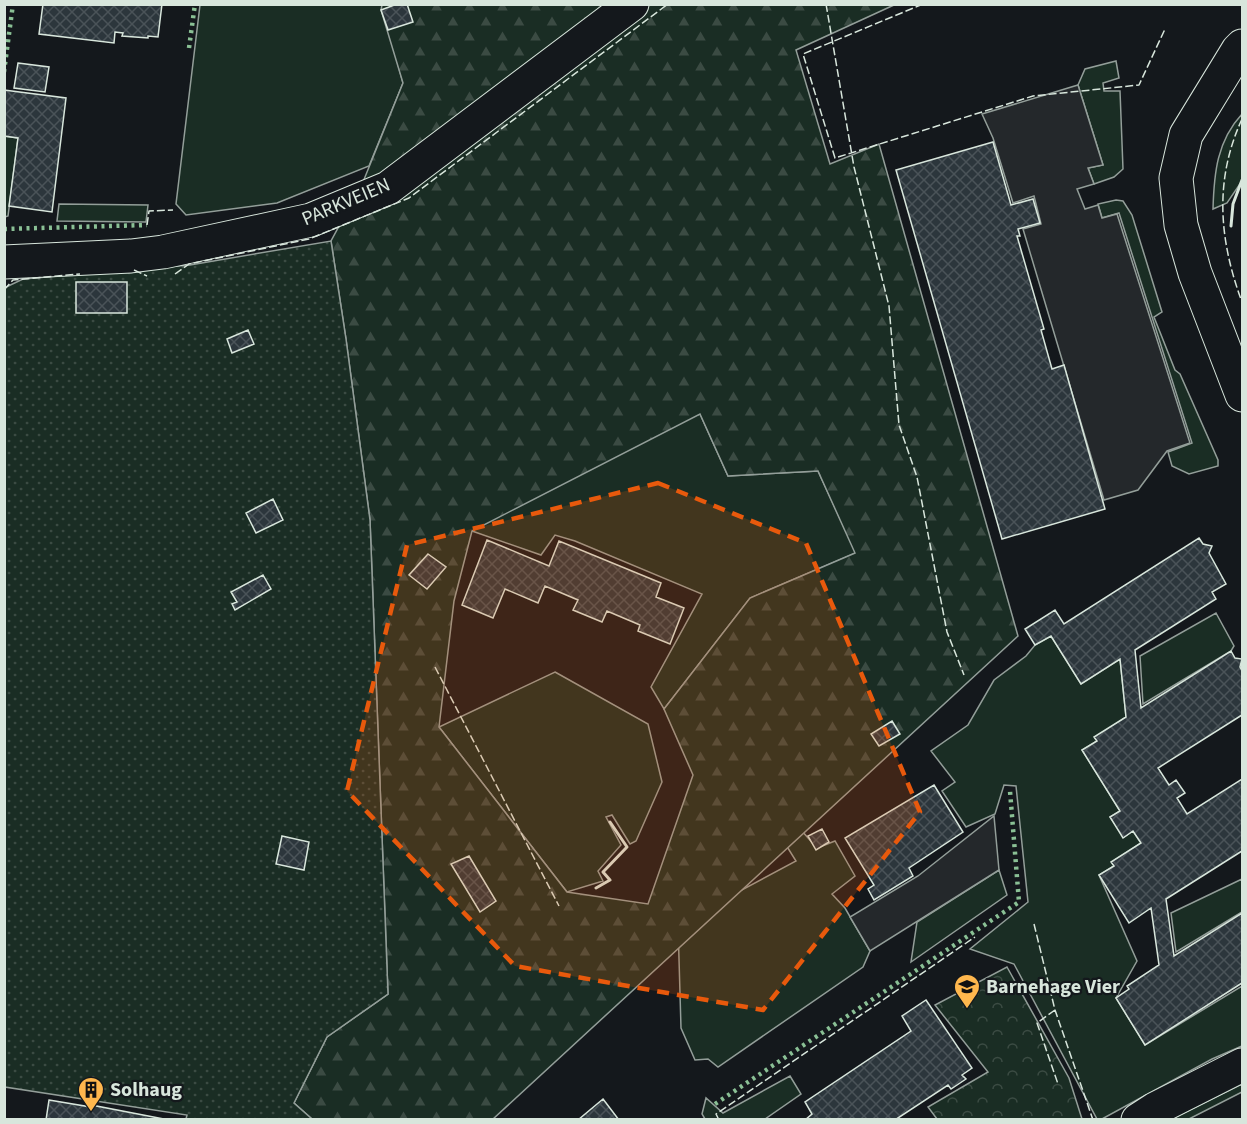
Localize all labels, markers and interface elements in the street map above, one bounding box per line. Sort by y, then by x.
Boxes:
street label: PARKVEIEN [297,171,395,233]
school or university icon: Barnehage Vier [952,972,982,1010]
place label: Barnehage Vier [986,973,1120,1001]
building icon: Solhaug [76,1075,106,1113]
place label: Solhaug [110,1076,182,1104]

